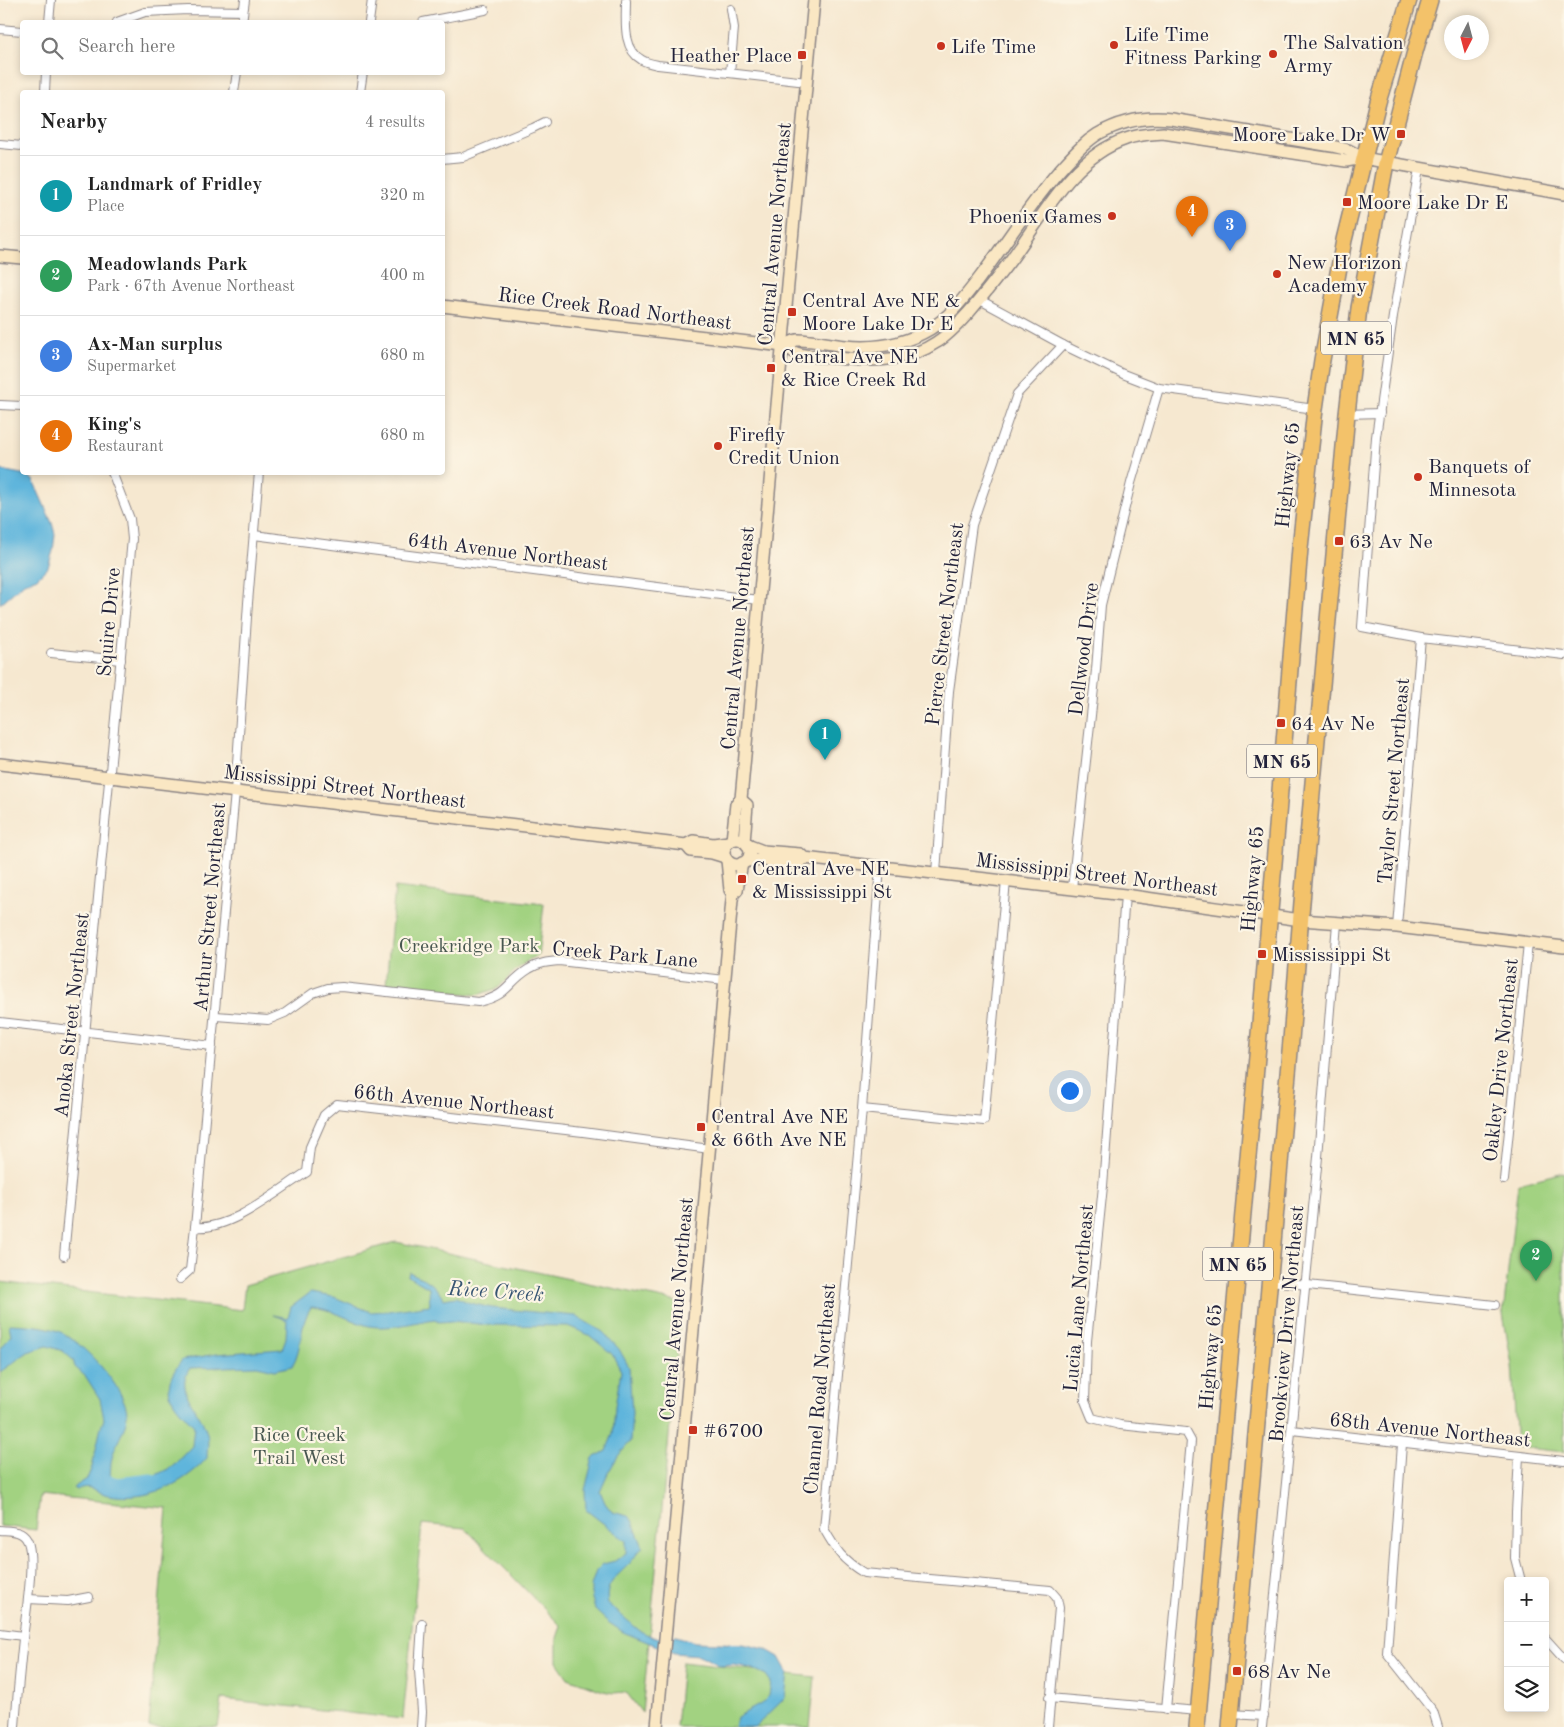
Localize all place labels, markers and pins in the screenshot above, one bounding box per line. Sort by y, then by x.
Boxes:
place label: Life Time Fitness Parking [1124,26,1261,69]
place label: The Salvation Army [1283,34,1404,77]
place label: Life Time [951,38,1036,58]
marker: Life Time Fitness Parking [1108,39,1120,51]
marker: Life Time [935,40,947,52]
place label: Heather Place [669,47,792,67]
marker: The Salvation Army [1267,48,1279,60]
marker: Heather Place [796,49,808,61]
place label: Moore Lake Dr W [1232,126,1391,146]
marker: Moore Lake Dr W [1395,128,1407,140]
place label: Moore Lake Dr E [1357,194,1508,214]
pin: 4 [1176,196,1208,237]
marker: Moore Lake Dr E [1341,196,1353,208]
place label: Phoenix Games [968,208,1102,228]
marker: Phoenix Games [1106,210,1118,222]
pin: 3 [1214,210,1246,251]
place label: New Horizon Academy [1287,254,1402,297]
marker: New Horizon Academy [1271,268,1283,280]
place label: Central Ave NE & Moore Lake Dr E [802,292,960,335]
marker: Central Ave NE & Moore Lake Dr E [786,306,798,318]
place label: Central Ave NE & Rice Creek Rd [781,348,926,391]
marker: Central Ave NE & Rice Creek Rd [765,362,777,374]
place label: Firefly Credit Union [728,426,840,469]
marker: Firefly Credit Union [712,440,724,452]
place label: Banquets of Minnesota [1428,458,1532,501]
marker: Banquets of Minnesota [1412,471,1424,483]
place label: 63 Av Ne [1349,533,1433,553]
marker: 63 Av Ne [1333,535,1345,547]
place label: 64 Av Ne [1291,715,1375,735]
marker: 64 Av Ne [1275,717,1287,729]
pin: 1 [809,719,841,760]
place label: Central Ave NE & Mississippi St [752,860,892,903]
marker: Central Ave NE & Mississippi St [736,873,748,885]
place label: Mississippi St [1272,946,1391,966]
marker: Mississippi St [1256,948,1268,960]
place label: Central Ave NE & 66th Ave NE [711,1108,848,1151]
marker: Central Ave NE & 66th Ave NE [695,1121,707,1133]
pin: 2 [1520,1240,1552,1281]
place label: #6700 [703,1422,763,1442]
marker: #6700 [687,1424,699,1436]
place label: 68 Av Ne [1247,1663,1331,1683]
marker: 68 Av Ne [1231,1665,1243,1677]

